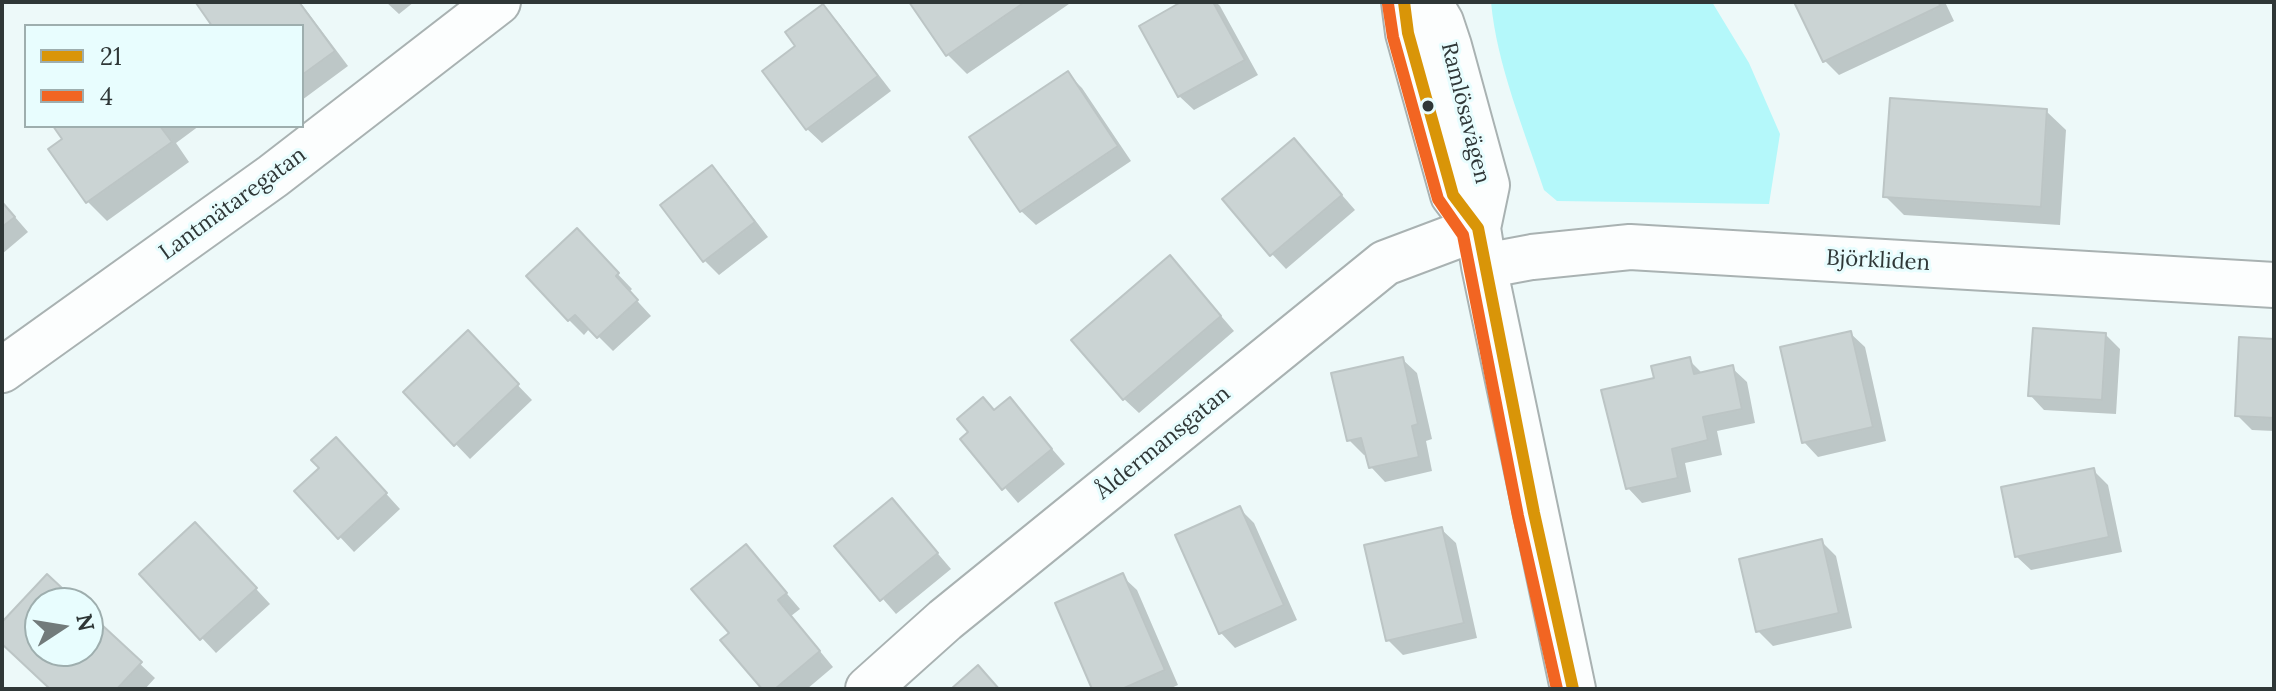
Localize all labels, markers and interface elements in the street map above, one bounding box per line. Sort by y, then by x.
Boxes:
legend [24,24,304,128]
street label: Ramlösavägen [1435,40,1495,186]
text: 21 [100,41,122,72]
text: 4 [100,81,113,112]
unlabelled marker [1420,98,1436,114]
street label: Lantmätaregatan [155,142,311,266]
street label: Björkliden [1825,245,1931,277]
street label: Åldermansgatan [1090,381,1236,505]
north arrow [24,587,104,667]
text: N [70,611,101,634]

